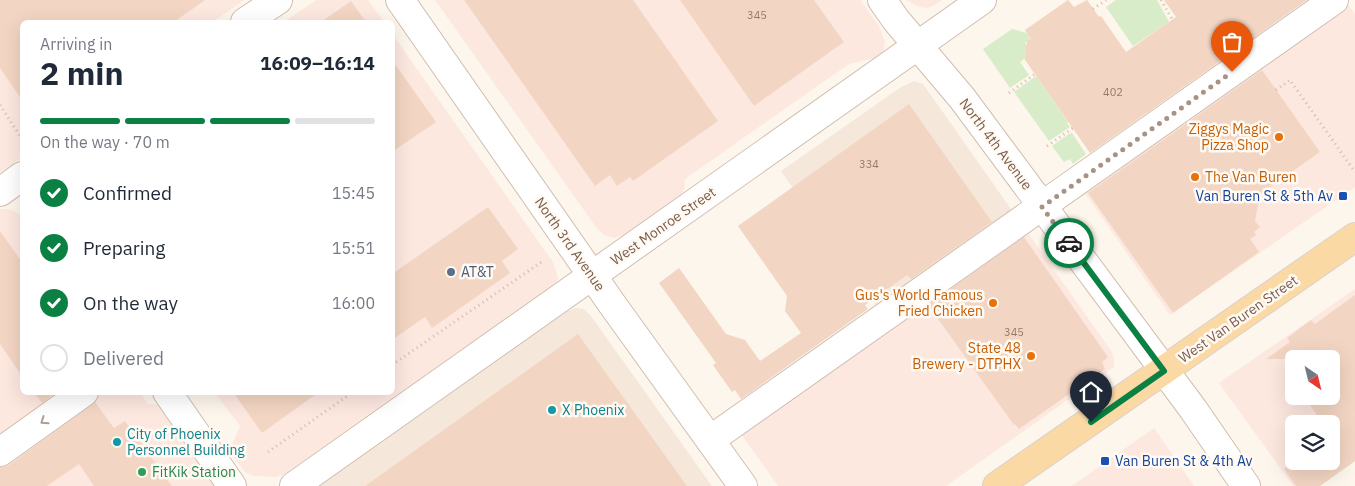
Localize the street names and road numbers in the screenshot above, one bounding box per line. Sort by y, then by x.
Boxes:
street label: North 4th Avenue [956,94,1037,194]
street label: West Monroe Street [607,183,719,269]
street label: North 3rd Avenue [531,193,609,295]
street label: West Van Buren Street [1175,271,1301,367]

